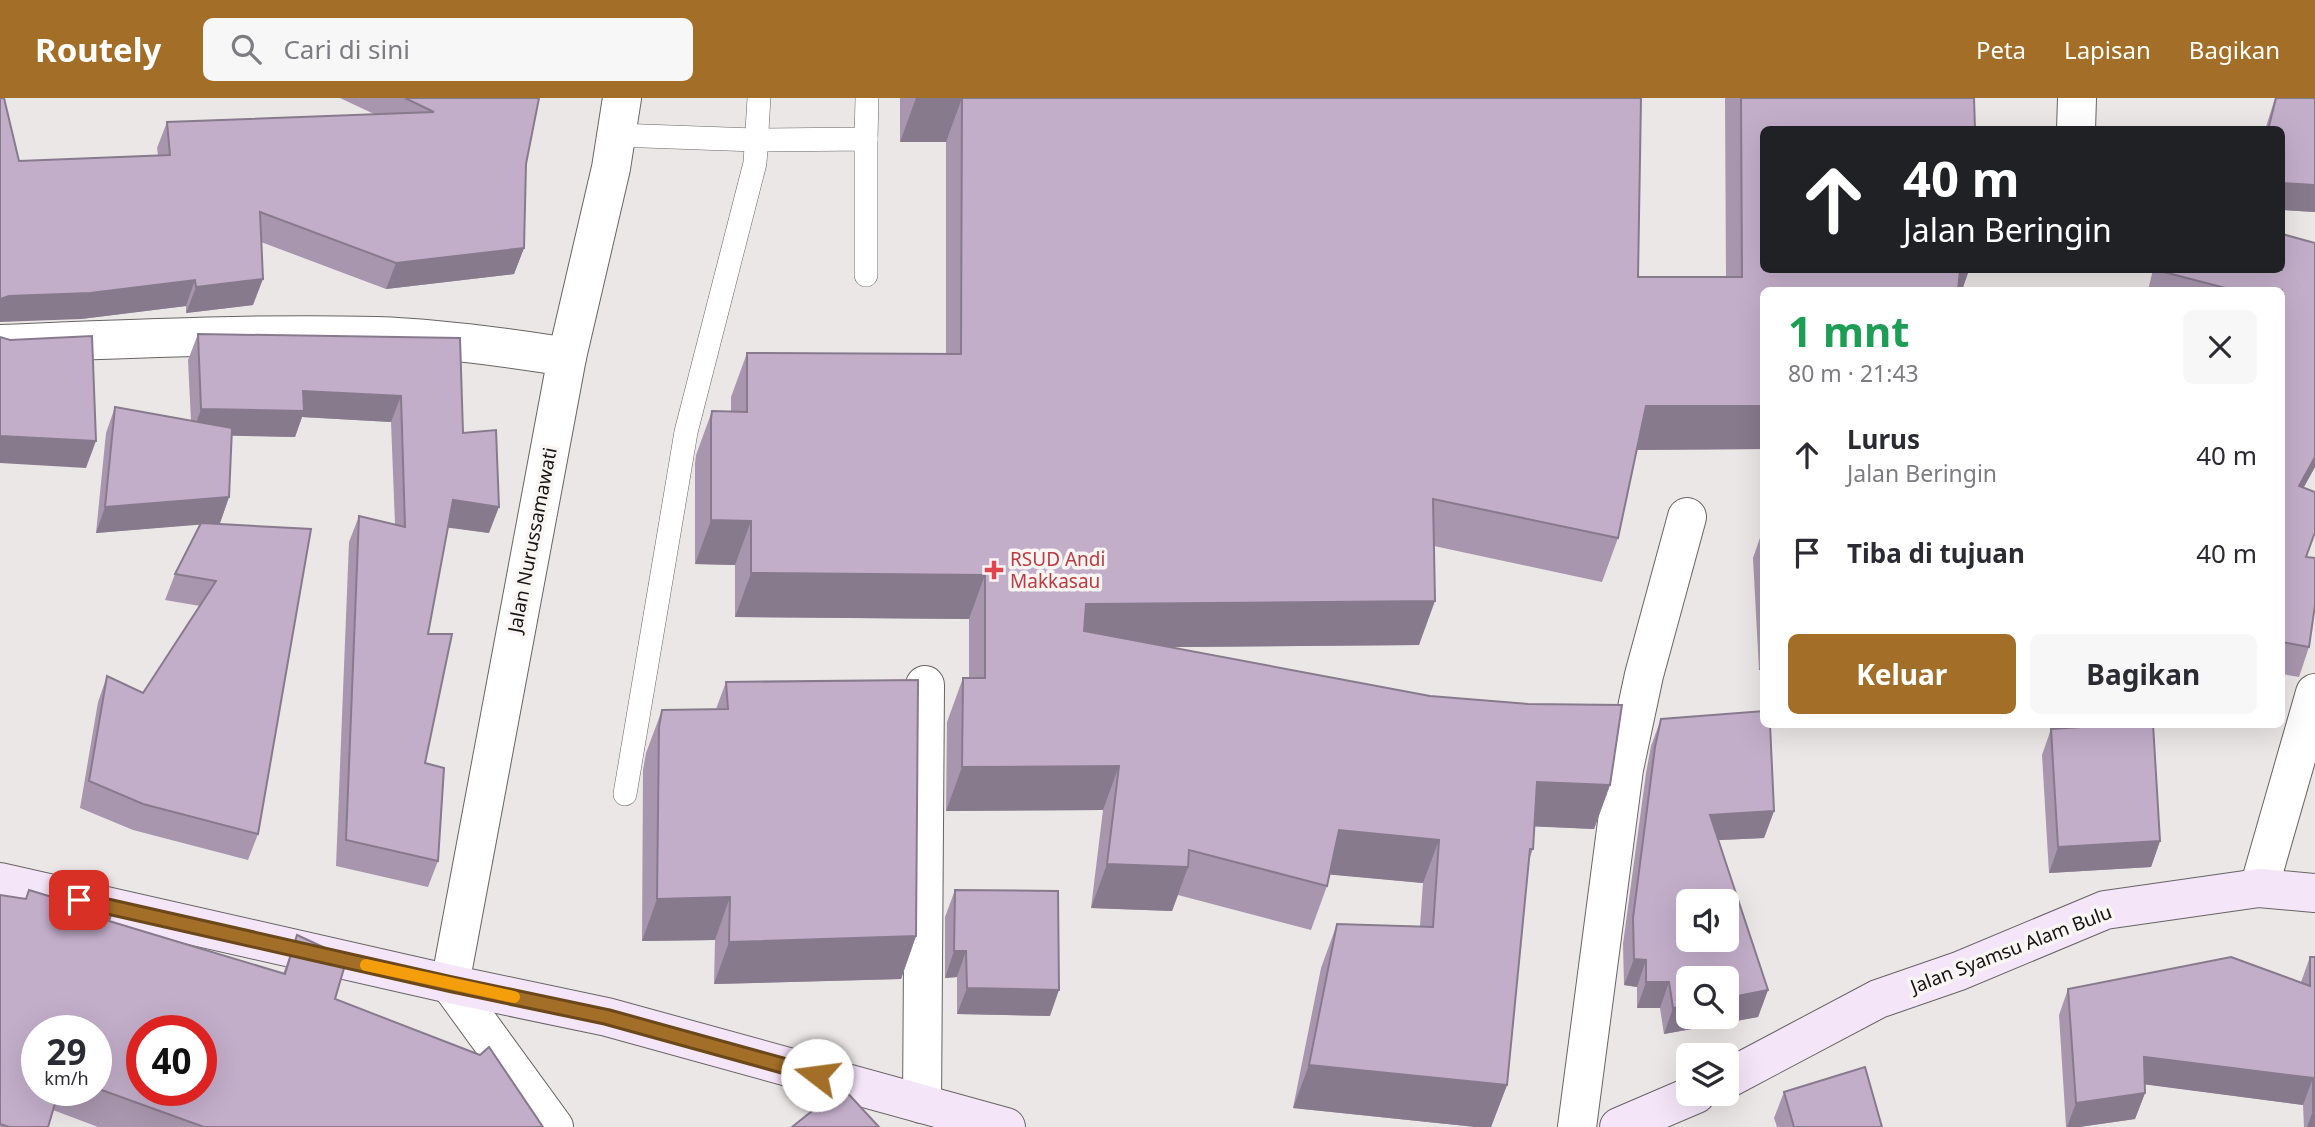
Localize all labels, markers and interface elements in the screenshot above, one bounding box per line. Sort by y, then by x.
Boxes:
search box [203,18,693,81]
text: Routely [35,27,161,72]
icon: search [227,30,265,68]
text: Cari di sini [283,31,410,67]
text: Peta [1976,33,2026,66]
text: Lapisan [2064,33,2151,66]
text: Bagikan [2189,33,2280,66]
text: 40 m [1903,145,2020,211]
icon: ahead [1788,154,1879,245]
text: Jalan Beringin [1903,208,2112,251]
text: 1 mnt [1788,302,1909,359]
button: close [2183,310,2257,384]
text: 80 m · 21:43 [1788,357,1919,389]
text: Lurus [1847,421,1920,457]
icon: ahead [1788,436,1826,474]
text: 40 m [2196,437,2257,473]
street label: Jalan Nurussamawati [501,445,563,637]
text: Jalan Beringin [1847,457,1997,489]
icon: arrive [1788,534,1826,572]
text: Tiba di tujuan [1847,535,2025,571]
text: 40 m [2196,535,2257,571]
place label: RSUD Andi Makkasau [1010,546,1105,594]
marker: RSUD Andi Makkasau [984,560,1004,580]
button: Keluar [1788,634,2016,714]
button: Bagikan [2030,634,2257,714]
pin [49,870,109,930]
icon: arrive [60,881,98,919]
map controls [1676,889,1739,1106]
button: sound [1676,889,1739,952]
street label: Jalan Syamsu Alam Bulu [1905,899,2115,1000]
button: search [1676,966,1739,1029]
speed limit sign: 40 [126,1015,217,1106]
text: 29 [46,1028,87,1075]
position arrow [780,1038,854,1112]
button: layers [1676,1043,1739,1106]
text: km/h [44,1066,89,1090]

